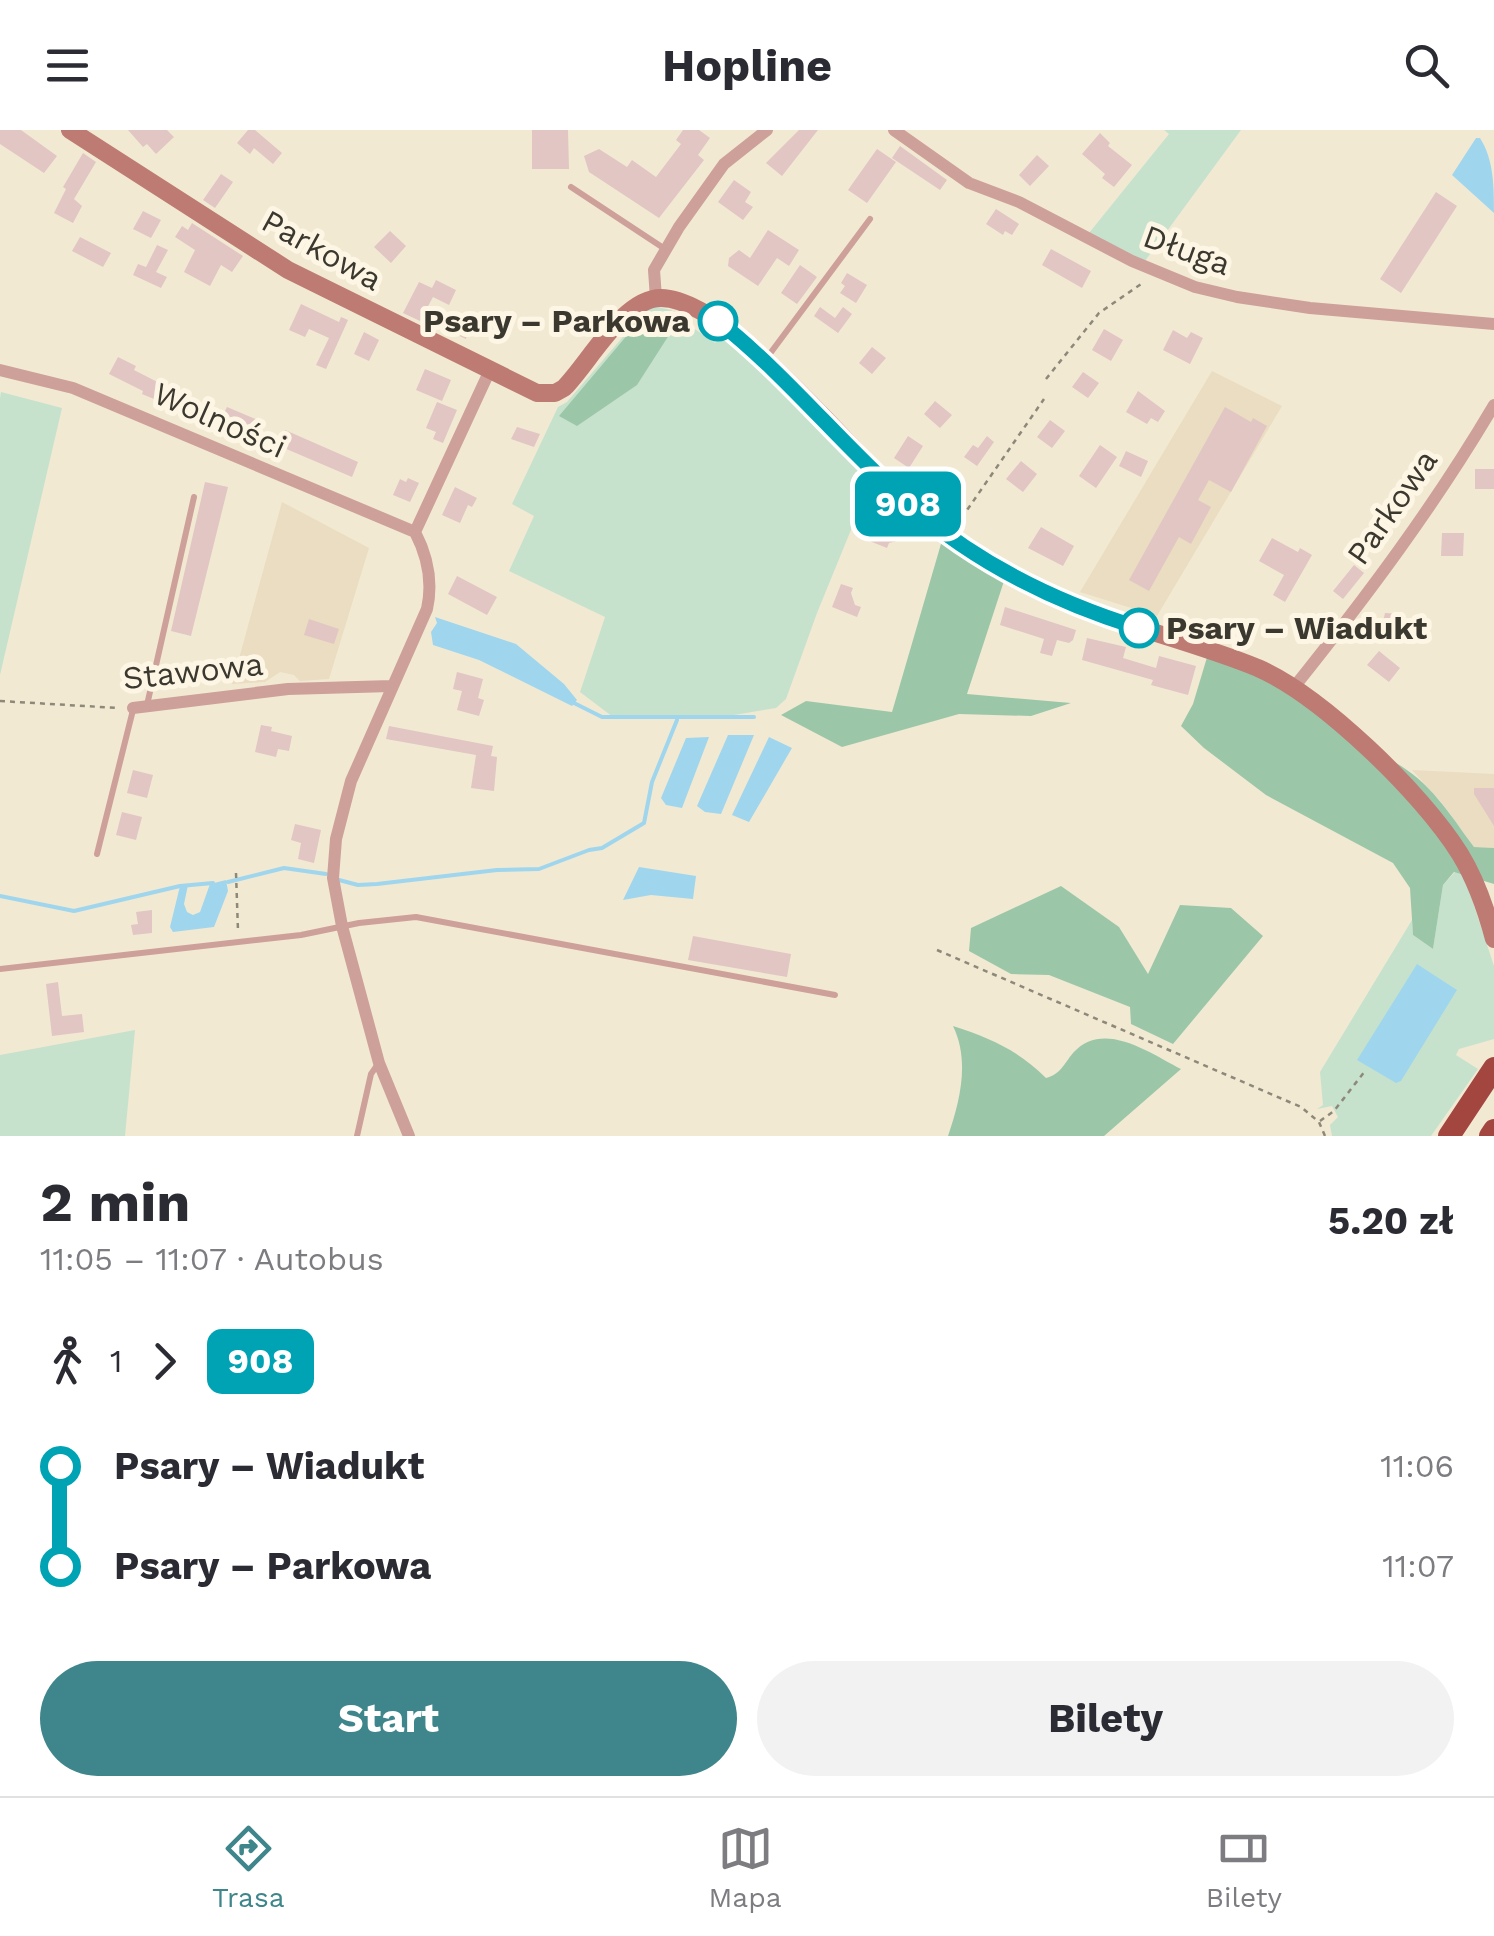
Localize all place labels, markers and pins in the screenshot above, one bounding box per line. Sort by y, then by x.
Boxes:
place label: Psary – Parkowa [423,302,690,340]
marker: Psary – Parkowa [699,302,737,340]
marker: Psary – Wiadukt [1120,609,1158,647]
place label: Psary – Wiadukt [1166,609,1427,647]

